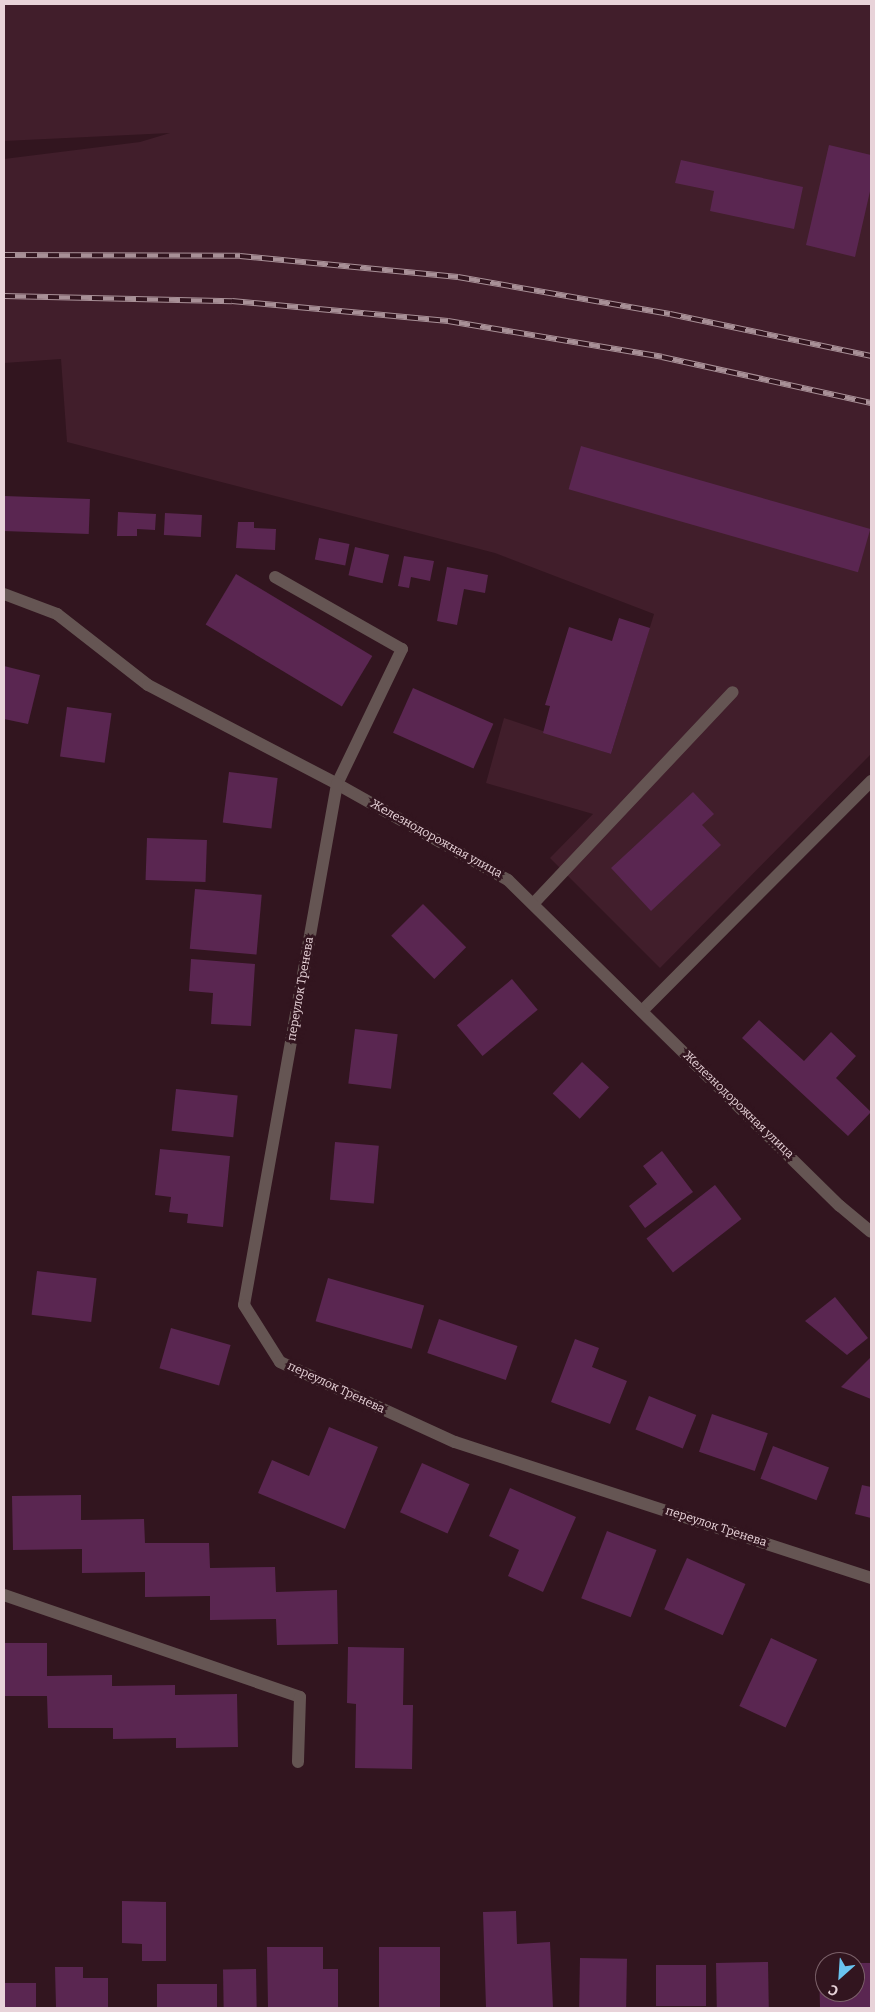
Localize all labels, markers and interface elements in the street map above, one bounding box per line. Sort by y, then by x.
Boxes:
street label: Железнодорожная улица [368,797,504,881]
street label: переулок Тренева [285,936,317,1042]
street label: Железнодорожная улица [680,1048,796,1162]
street label: переулок Тренева [285,1359,387,1417]
street label: переулок Тренева [664,1504,768,1550]
north arrow [815,1952,865,2002]
text: С [826,1980,841,2000]

